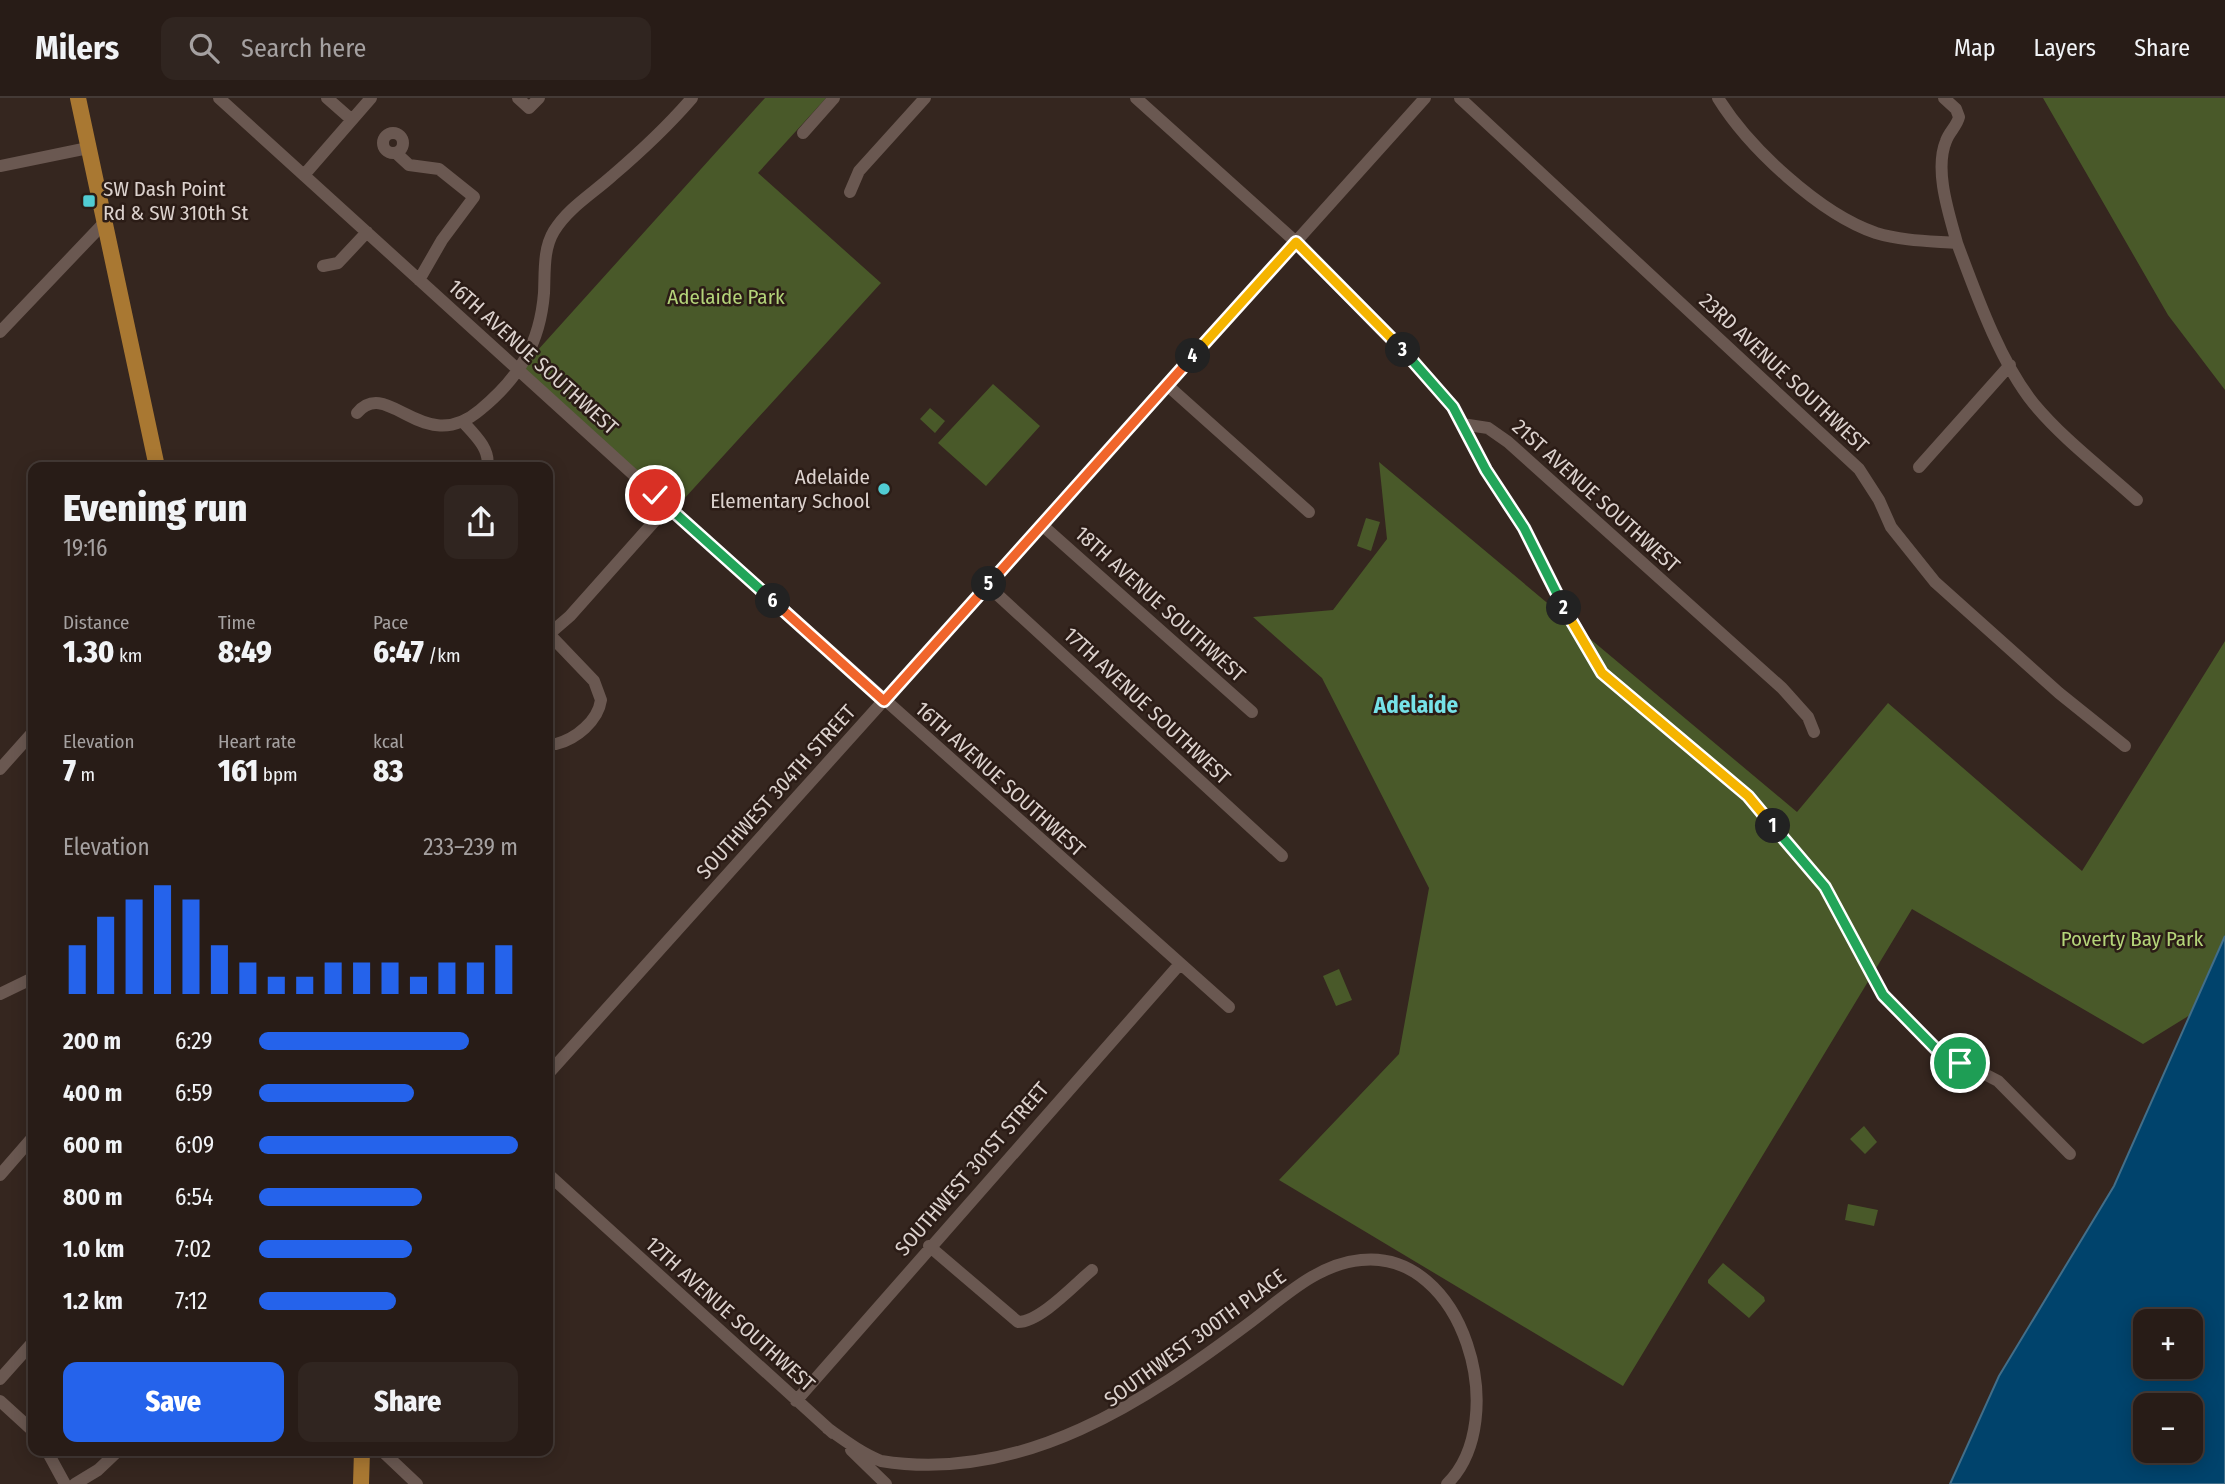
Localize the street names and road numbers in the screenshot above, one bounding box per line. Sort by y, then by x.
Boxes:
street label: 16TH AVENUE SOUTHWEST [443,274,623,440]
street label: 23RD AVENUE SOUTHWEST [1694,288,1874,458]
street label: 21ST AVENUE SOUTHWEST [1507,414,1685,578]
street label: 18TH AVENUE SOUTHWEST [1069,521,1251,688]
street label: 17TH AVENUE SOUTHWEST [1058,622,1236,790]
street label: 16TH AVENUE SOUTHWEST [910,696,1090,862]
street label: SOUTHWEST 304TH STREET [691,699,861,885]
street label: SOUTHWEST 301ST STREET [889,1077,1055,1261]
street label: 12TH AVENUE SOUTHWEST [640,1231,820,1397]
street label: SOUTHWEST 300TH PLACE [1099,1263,1291,1413]

